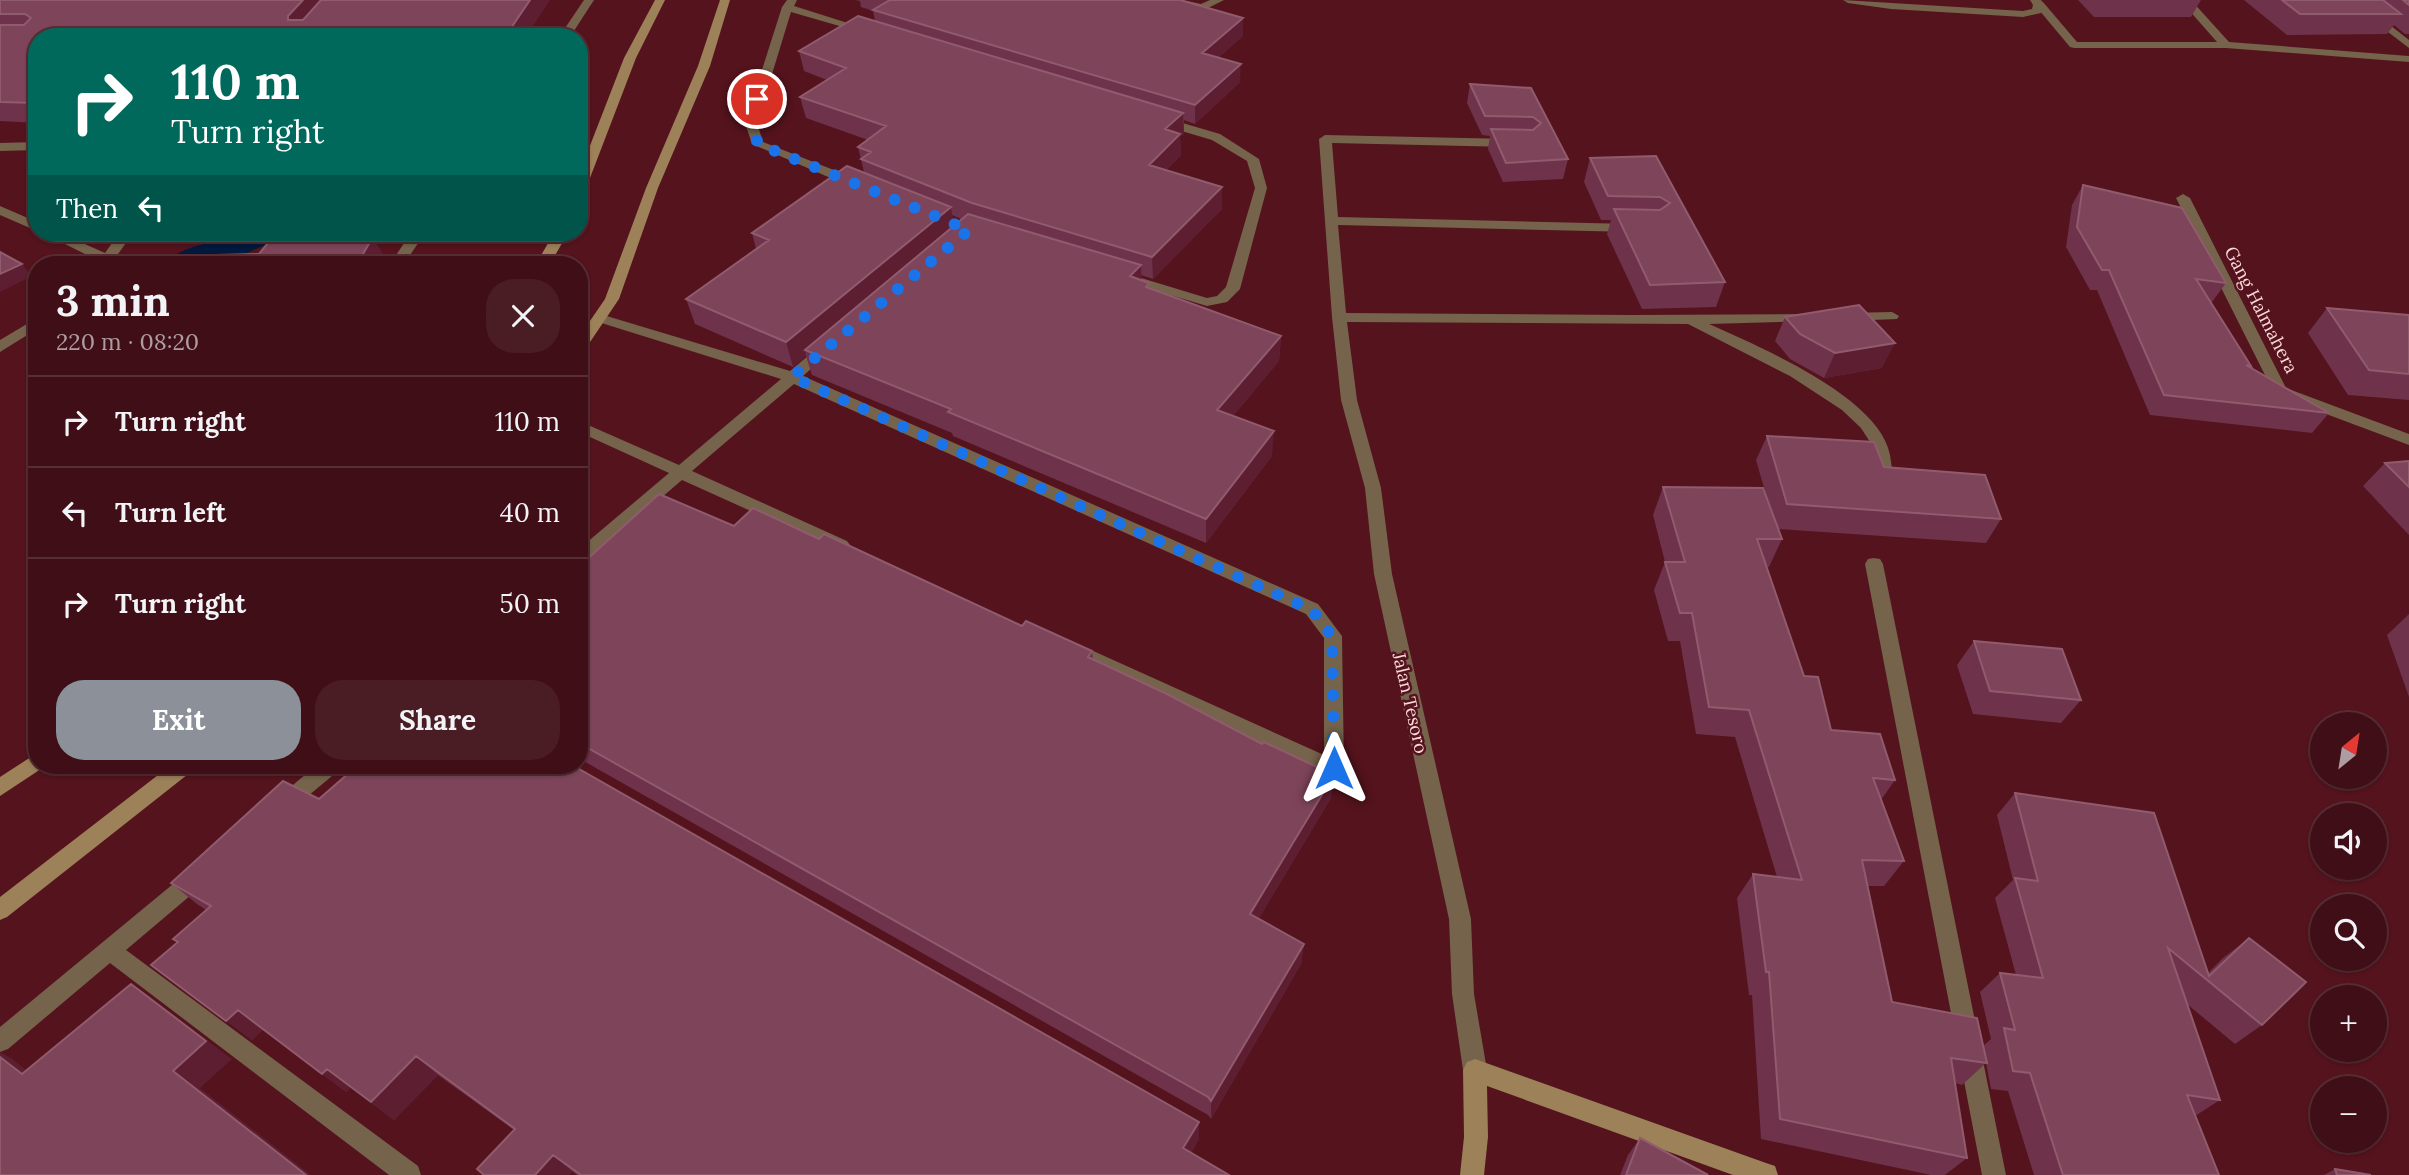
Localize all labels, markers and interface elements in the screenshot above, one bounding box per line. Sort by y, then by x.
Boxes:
text: 110 m [171,50,300,112]
icon: right [56,56,147,147]
pin [727,69,787,129]
icon: arrive [738,80,776,118]
text: Turn right [171,111,324,152]
icon: left [132,189,170,227]
text: Then [56,192,118,225]
street label: Gang Halmahera [2220,242,2303,377]
text: 3 min [56,274,170,328]
button: close [486,279,560,353]
text: 220 m · 08:20 [56,327,199,356]
icon: right [56,403,94,441]
text: Turn right [115,405,246,438]
text: 110 m [495,405,560,438]
icon: left [56,494,94,532]
text: Turn left [115,496,226,529]
text: 40 m [500,496,560,529]
icon: right [56,585,94,623]
text: Turn right [115,587,246,620]
text: 50 m [500,587,560,620]
street label: Jalan Tesoro [1387,649,1433,756]
button: Exit [56,680,301,760]
button: Share [315,680,560,760]
north arrow [2310,712,2387,789]
map controls [2310,712,2387,1153]
position arrow [1297,731,1371,805]
button: sound [2310,803,2387,880]
button: search [2310,894,2387,971]
button: + [2310,985,2387,1062]
button: − [2310,1076,2387,1153]

